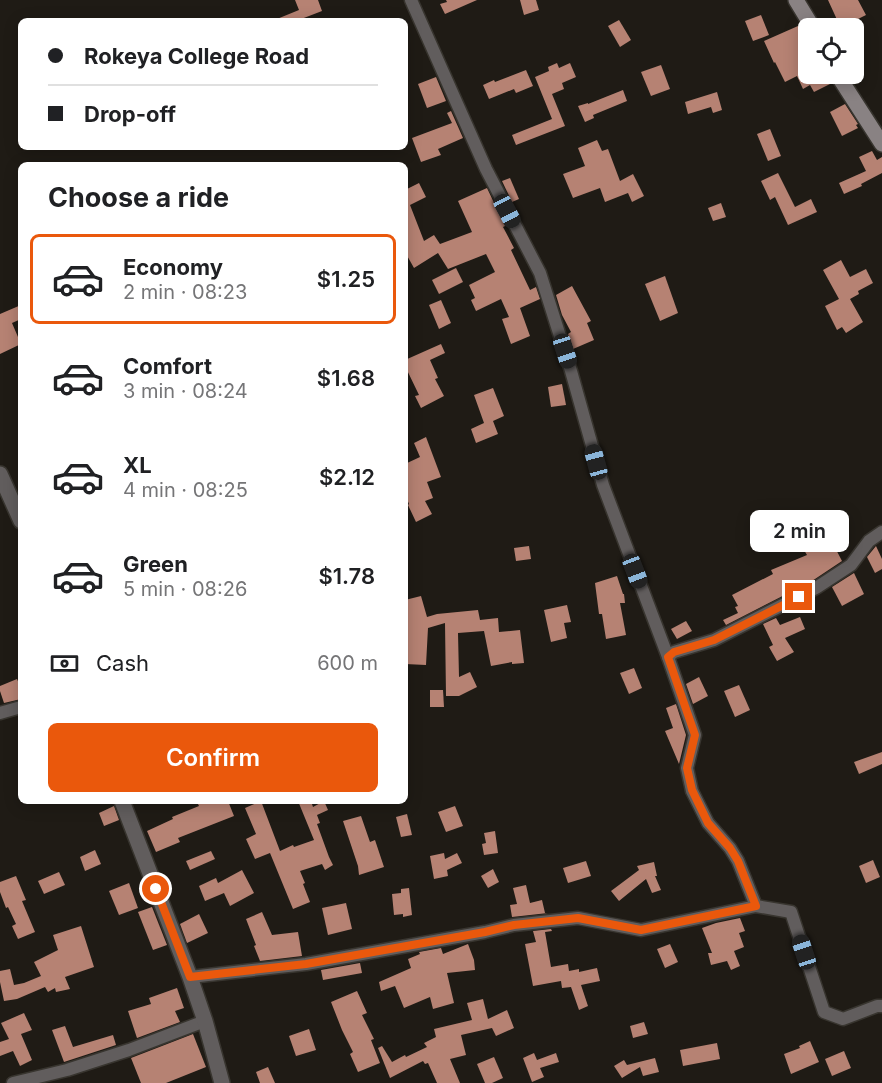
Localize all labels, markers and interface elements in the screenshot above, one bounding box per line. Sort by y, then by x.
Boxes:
map controls [798,18,864,84]
button: locate [798,18,864,84]
text: Rokeya College Road [84,43,309,69]
text: Drop-off [84,101,176,127]
text: Choose a ride [48,181,229,214]
car [491,191,523,231]
icon: car [51,252,105,306]
text: Economy [123,254,223,280]
text: $1.25 [317,266,375,292]
text: 2 min · 08:23 [123,280,247,304]
car [551,331,579,371]
icon: car [51,351,105,405]
text: Comfort [123,353,212,379]
text: $1.68 [317,365,375,391]
text: 3 min · 08:24 [123,379,248,403]
car [583,442,609,482]
icon: car [51,450,105,504]
text: XL [123,452,152,478]
text: $2.12 [319,464,375,490]
text: 4 min · 08:25 [123,478,248,502]
callout: 2 min [750,510,848,552]
text: 2 min [773,519,826,543]
icon: car [51,549,105,603]
text: Green [123,551,188,577]
car [620,551,650,591]
text: $1.78 [318,563,375,589]
text: 5 min · 08:26 [123,577,247,601]
route end [785,583,812,610]
icon: cash [48,647,81,680]
text: Cash [96,650,149,676]
text: 600 m [317,651,378,675]
button: Confirm [48,723,378,792]
route start [142,875,169,902]
car [790,932,818,972]

